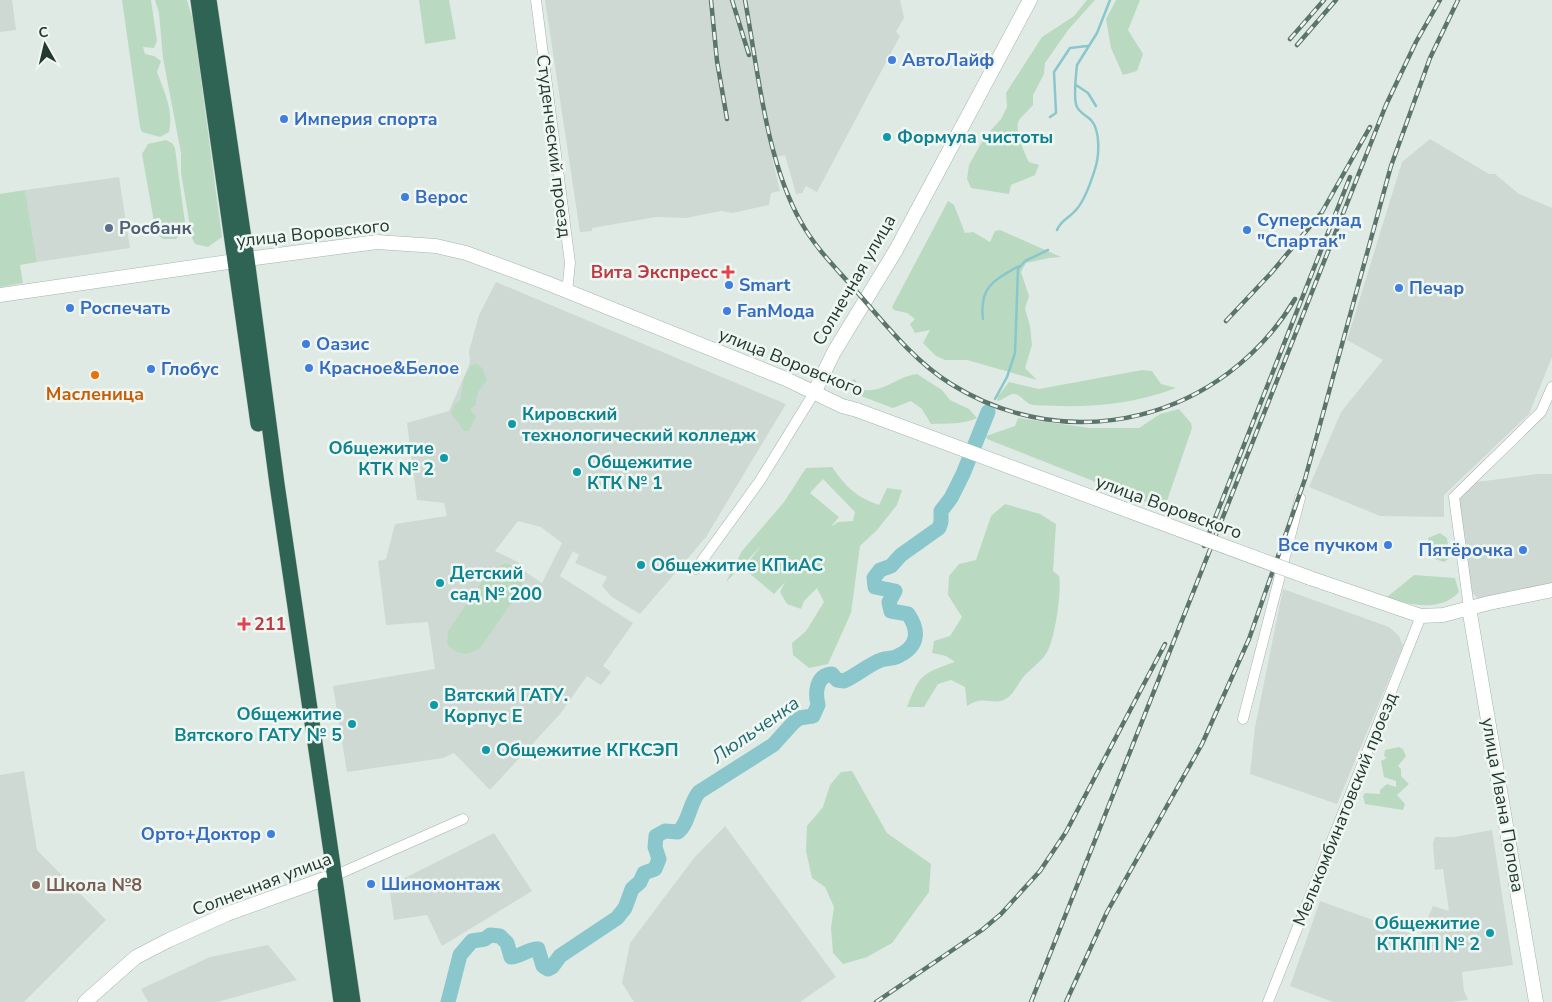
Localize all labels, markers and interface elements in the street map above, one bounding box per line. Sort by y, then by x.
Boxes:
north arrow [20,20,70,70]
text: С [37,22,50,43]
place label: АвтоЛайф [902,48,994,72]
street label: Студенческий проезд [531,53,577,239]
marker: АвтоЛайф [886,54,898,66]
place label: Империя спорта [294,107,438,131]
marker: Империя спорта [278,113,290,125]
place label: Формула чистоты [897,125,1053,149]
marker: Формула чистоты [881,131,893,143]
place label: Верос [415,185,468,209]
marker: Верос [399,191,411,203]
place label: Суперсклад "Спартак" [1257,208,1361,253]
street label: Солнечная улица [807,210,901,350]
street label: улица Воровского [235,213,391,253]
place label: Росбанк [119,216,192,240]
marker: Росбанк [103,222,115,234]
marker: Суперсклад "Спартак" [1241,224,1253,236]
place label: Вита Экспресс [591,260,718,284]
marker: Вита Экспресс [722,266,734,278]
place label: Smart [739,273,791,297]
place label: Печар [1409,276,1464,300]
marker: Smart [723,279,735,291]
marker: Печар [1393,282,1405,294]
place label: Роспечать [80,296,171,320]
place label: FanМода [737,299,815,323]
marker: Роспечать [64,302,76,314]
marker: FanМода [721,305,733,317]
street label: улица Воровского [715,322,867,402]
place label: Оазис [316,332,369,356]
marker: Оазис [300,338,312,350]
place label: Красное&Белое [319,356,459,380]
place label: Глобус [161,357,219,381]
marker: Красное&Белое [303,362,315,374]
marker: Глобус [145,363,157,375]
marker: Масленица [89,369,101,381]
place label: Масленица [46,382,144,406]
place label: Кировский технологический колледж [522,402,756,447]
marker: Кировский технологический колледж [506,418,518,430]
place label: Общежитие КТК № 2 [329,436,434,481]
place label: Общежитие КТК № 1 [587,450,692,495]
marker: Общежитие КТК № 2 [438,452,450,464]
marker: Общежитие КТК № 1 [571,466,583,478]
street label: улица Воровского [1092,469,1246,545]
place label: Все пучком [1278,533,1378,557]
place label: Пятёрочка [1419,538,1513,562]
marker: Все пучком [1382,539,1394,551]
marker: Пятёрочка [1517,544,1529,556]
place label: Общежитие КПиАС [651,553,823,577]
marker: Общежитие КПиАС [635,559,647,571]
place label: Детский сад № 200 [450,561,542,606]
marker: Детский сад № 200 [434,577,446,589]
place label: 211 [254,612,286,636]
marker: 211 [238,618,250,630]
place label: Вятский ГАТУ. Корпус Е [444,683,568,728]
street label: Мелькомбинатовский проезд [1287,688,1403,929]
water label: Люльченка [706,690,805,770]
marker: Вятский ГАТУ. Корпус Е [428,699,440,711]
place label: Общежитие Вятского ГАТУ № 5 [174,702,342,747]
street label: улица Ивана Попова [1476,716,1530,894]
marker: Общежитие Вятского ГАТУ № 5 [346,718,358,730]
place label: Общежитие КГКСЭП [496,738,679,762]
marker: Общежитие КГКСЭП [480,744,492,756]
place label: Орто+Доктор [141,822,261,846]
marker: Орто+Доктор [265,828,277,840]
street label: Солнечная улица [189,846,335,922]
place label: Шиномонтаж [381,872,500,896]
place label: Школа №8 [46,873,142,897]
marker: Шиномонтаж [365,878,377,890]
marker: Школа №8 [30,879,42,891]
place label: Общежитие КТКПП № 2 [1375,911,1480,956]
marker: Общежитие КТКПП № 2 [1484,927,1496,939]

